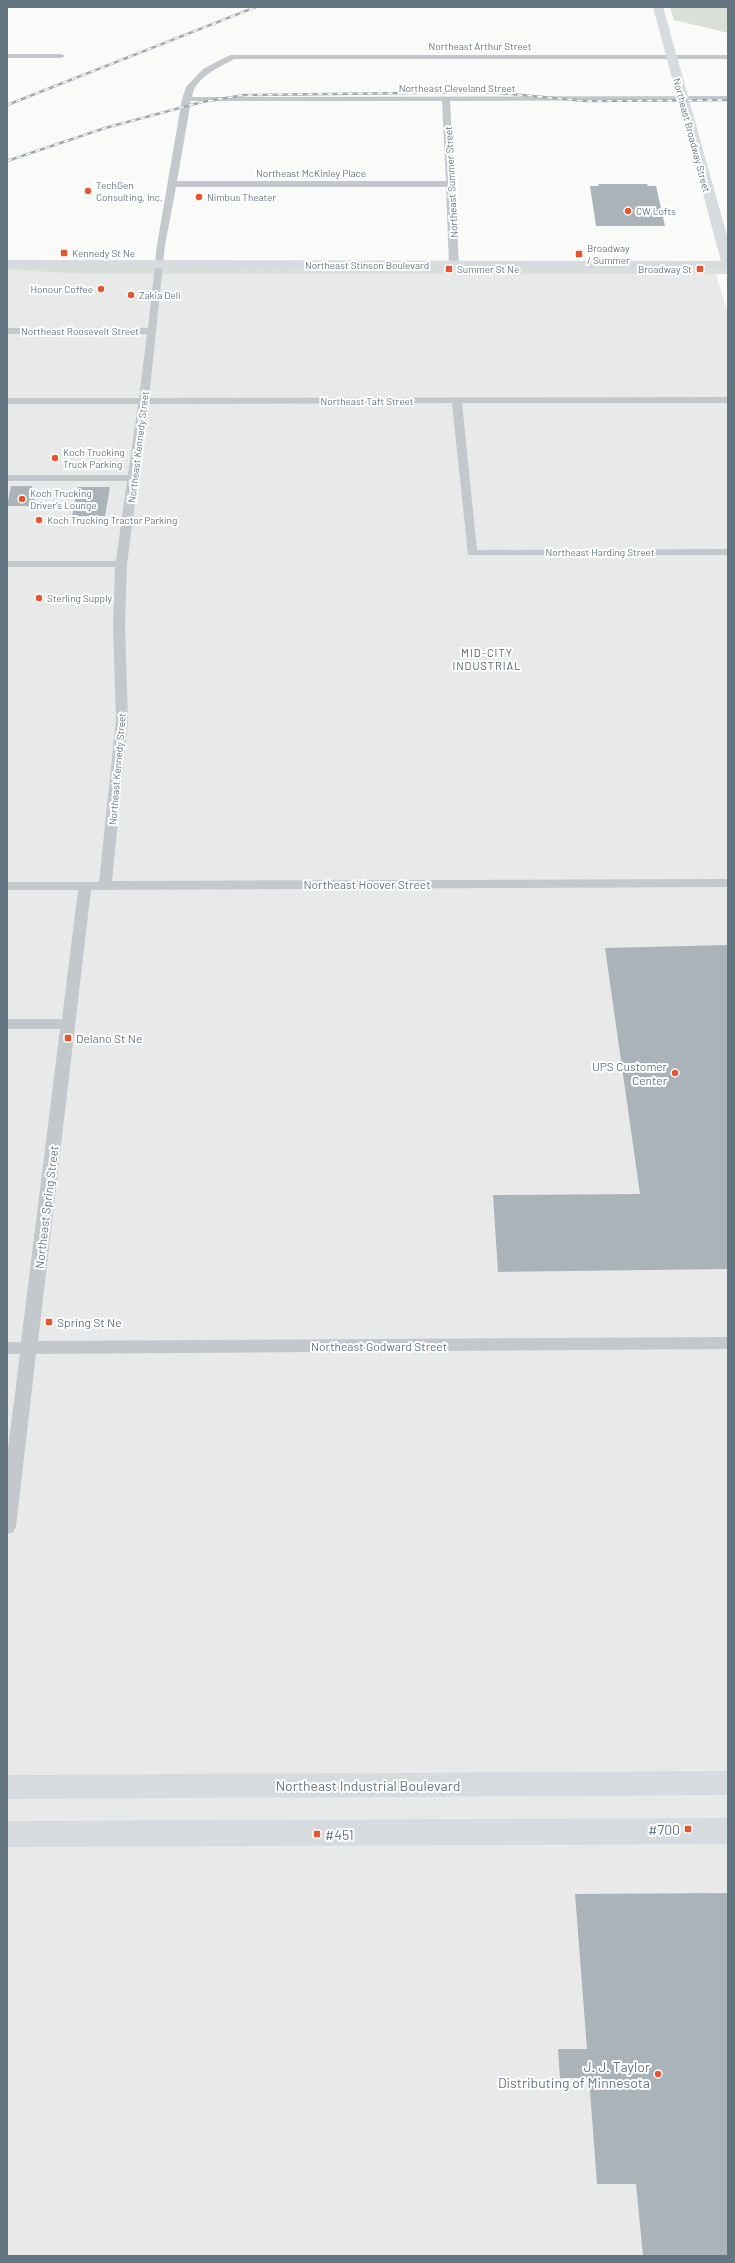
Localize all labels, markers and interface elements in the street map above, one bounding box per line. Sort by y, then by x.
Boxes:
street label: Northeast Arthur Street [429,40,532,52]
street label: Northeast Broadway Street [671,77,713,194]
street label: Northeast Cleveland Street [399,82,516,94]
street label: Northeast Summer Street [442,126,460,238]
street label: Northeast McKinley Place [256,167,366,179]
place label: TechGen Consulting, Inc. [96,179,163,203]
marker: TechGen Consulting, Inc. [83,186,93,196]
place label: Nimbus Theater [207,191,276,203]
marker: Nimbus Theater [194,192,204,202]
place label: CW Lofts [636,205,676,217]
marker: CW Lofts [623,206,633,216]
place label: Broadway / Summer [587,242,630,266]
place label: Kennedy St Ne [72,247,135,259]
marker: Kennedy St Ne [59,248,69,258]
marker: Broadway / Summer [574,249,584,259]
street label: Northeast Stinson Boulevard [305,259,429,271]
place label: Summer St Ne [457,263,519,275]
place label: Broadway St [638,263,692,275]
marker: Summer St Ne [444,264,454,274]
marker: Broadway St [695,264,705,274]
place label: Honour Coffee [30,283,93,295]
marker: Honour Coffee [96,284,106,294]
place label: Zakia Deli [139,289,181,301]
marker: Zakia Deli [126,290,136,300]
street label: Northeast Roosevelt Street [21,325,139,337]
street label: Northeast Kennedy Street [125,390,151,504]
street label: Northeast Taft Street [321,395,414,407]
place label: Koch Trucking Truck Parking [63,446,125,470]
marker: Koch Trucking Truck Parking [50,453,60,463]
place label: Koch Trucking Driver's Lounge [30,487,97,511]
marker: Koch Trucking Driver's Lounge [17,494,27,504]
place label: Koch Trucking Tractor Parking [47,514,177,526]
marker: Koch Trucking Tractor Parking [34,515,44,525]
street label: Northeast Harding Street [545,546,655,558]
place label: Sterling Supply [47,592,112,604]
marker: Sterling Supply [34,593,44,603]
district label: MID-CITY INDUSTRIAL [452,646,522,672]
street label: Northeast Kennedy Street [106,712,128,826]
street label: Northeast Hoover Street [303,877,431,891]
place label: Delano St Ne [76,1031,142,1045]
marker: Delano St Ne [63,1033,73,1043]
place label: UPS Customer Center [592,1059,668,1087]
marker: UPS Customer Center [670,1068,680,1078]
street label: Northeast Spring Street [31,1145,61,1269]
place label: Spring St Ne [57,1315,122,1329]
marker: Spring St Ne [44,1317,54,1327]
street label: Northeast Godward Street [311,1339,447,1353]
street label: Northeast Industrial Boulevard [276,1777,460,1794]
place label: #700 [648,1821,680,1838]
marker: #700 [683,1824,693,1834]
place label: #451 [325,1826,354,1843]
marker: #451 [312,1829,322,1839]
place label: J. J. Taylor Distributing of Minnesota [498,2058,650,2091]
marker: J. J. Taylor Distributing of Minnesota [653,2069,663,2079]

